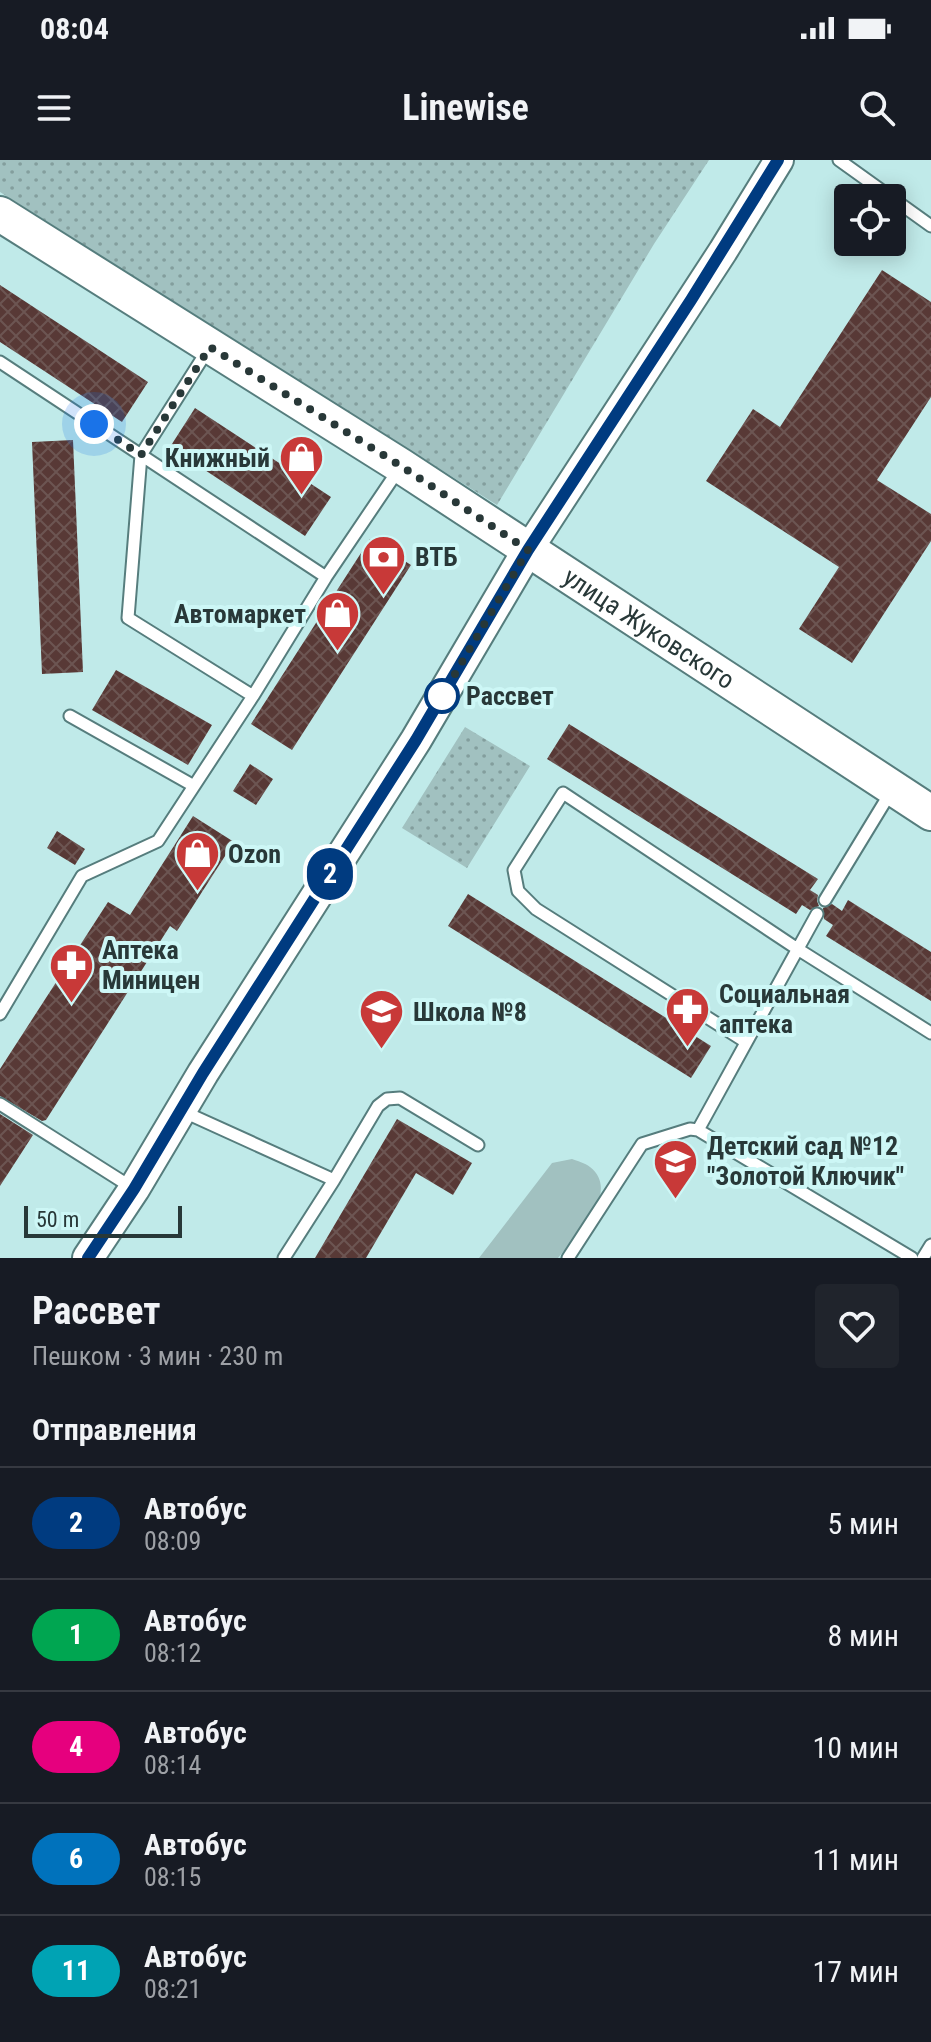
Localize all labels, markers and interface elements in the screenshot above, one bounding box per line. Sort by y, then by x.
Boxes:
text: 08:04 [40,11,109,46]
icon: menu [32,86,76,130]
icon: search [855,86,899,130]
text: Linewise [402,87,529,129]
map controls [834,184,906,256]
button: locate [834,184,906,256]
your location [74,404,114,444]
shop icon: Книжный [277,434,325,497]
place label: Книжный [165,443,270,473]
bank icon: ВТБ [360,533,408,596]
place label: ВТБ [415,542,458,572]
street label: улица Жуковского [558,562,740,695]
shop icon: Автомаркет [313,590,361,653]
place label: Автомаркет [174,599,306,629]
marker: Рассвет [425,679,459,713]
place label: Рассвет [466,681,554,711]
shop icon: Ozon [173,830,221,893]
place label: Ozon [228,839,281,869]
line badge: 2 [304,848,356,900]
text: 2 [323,857,337,890]
place label: Аптека Миницен [102,935,200,995]
pharmacy icon: Аптека Миницен [47,941,95,1004]
place label: Социальная аптека [719,979,850,1039]
pharmacy icon: Социальная аптека [664,985,712,1048]
school or university icon: Школа №8 [358,988,406,1051]
place label: Школа №8 [413,997,527,1027]
place label: Детский сад №12 "Золотой Ключик" [707,1131,904,1191]
school or university icon: Детский сад №12 "Золотой Ключик" [652,1137,700,1200]
scale bar [24,1202,182,1238]
text: 50 m [36,1207,79,1232]
button: heart [815,1284,899,1368]
text: Рассвет [32,1289,160,1333]
text: Пешком · 3 мин · 230 m [32,1341,283,1371]
text: Отправления [32,1412,197,1447]
text: Автобус [144,1491,247,1526]
text: 2 [69,1506,83,1539]
text: 5 мин [827,1506,899,1541]
text: 08:09 [144,1526,201,1556]
text: Автобус [144,1603,247,1638]
text: 1 [69,1618,83,1651]
text: 8 мин [827,1618,899,1653]
text: 08:12 [144,1638,201,1668]
text: Автобус [144,1715,247,1750]
text: 4 [69,1730,83,1763]
text: 10 мин [813,1730,899,1765]
text: 08:14 [144,1750,201,1780]
text: Автобус [144,1827,247,1862]
text: 6 [69,1842,83,1875]
text: 11 мин [813,1842,899,1877]
text: 08:15 [144,1862,201,1892]
text: Автобус [144,1939,247,1974]
text: 11 [62,1954,90,1987]
text: 17 мин [813,1954,899,1989]
text: 08:21 [144,1974,201,2004]

